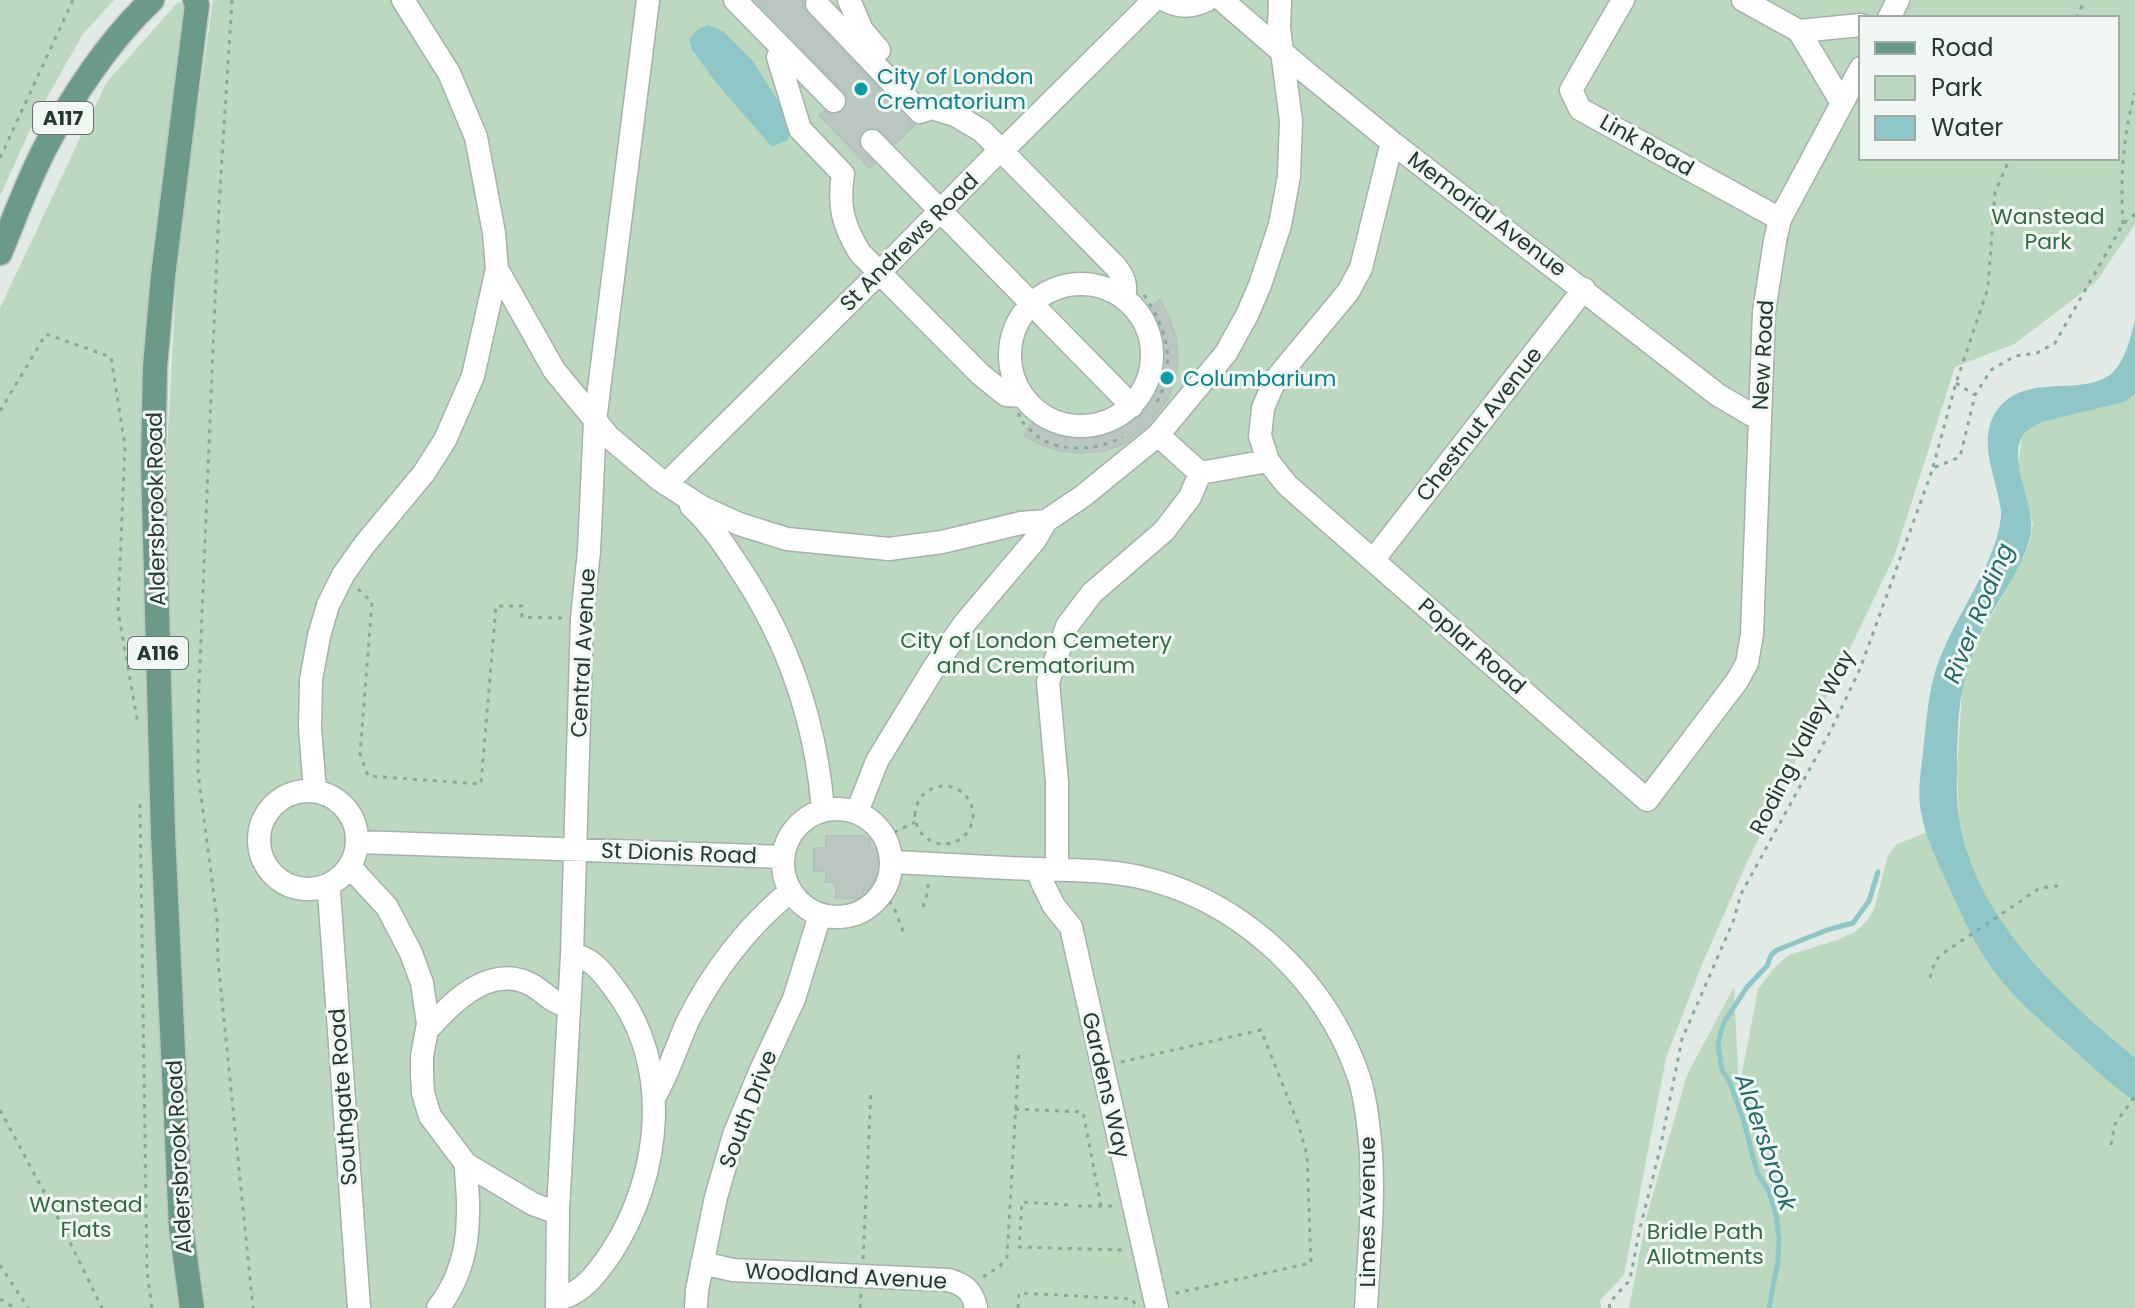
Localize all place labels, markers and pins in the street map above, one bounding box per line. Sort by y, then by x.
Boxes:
place label: City of London Crematorium [877,61,1034,117]
marker: City of London Crematorium [852,80,870,98]
place label: Columbarium [1183,363,1336,394]
marker: Columbarium [1158,369,1176,387]

